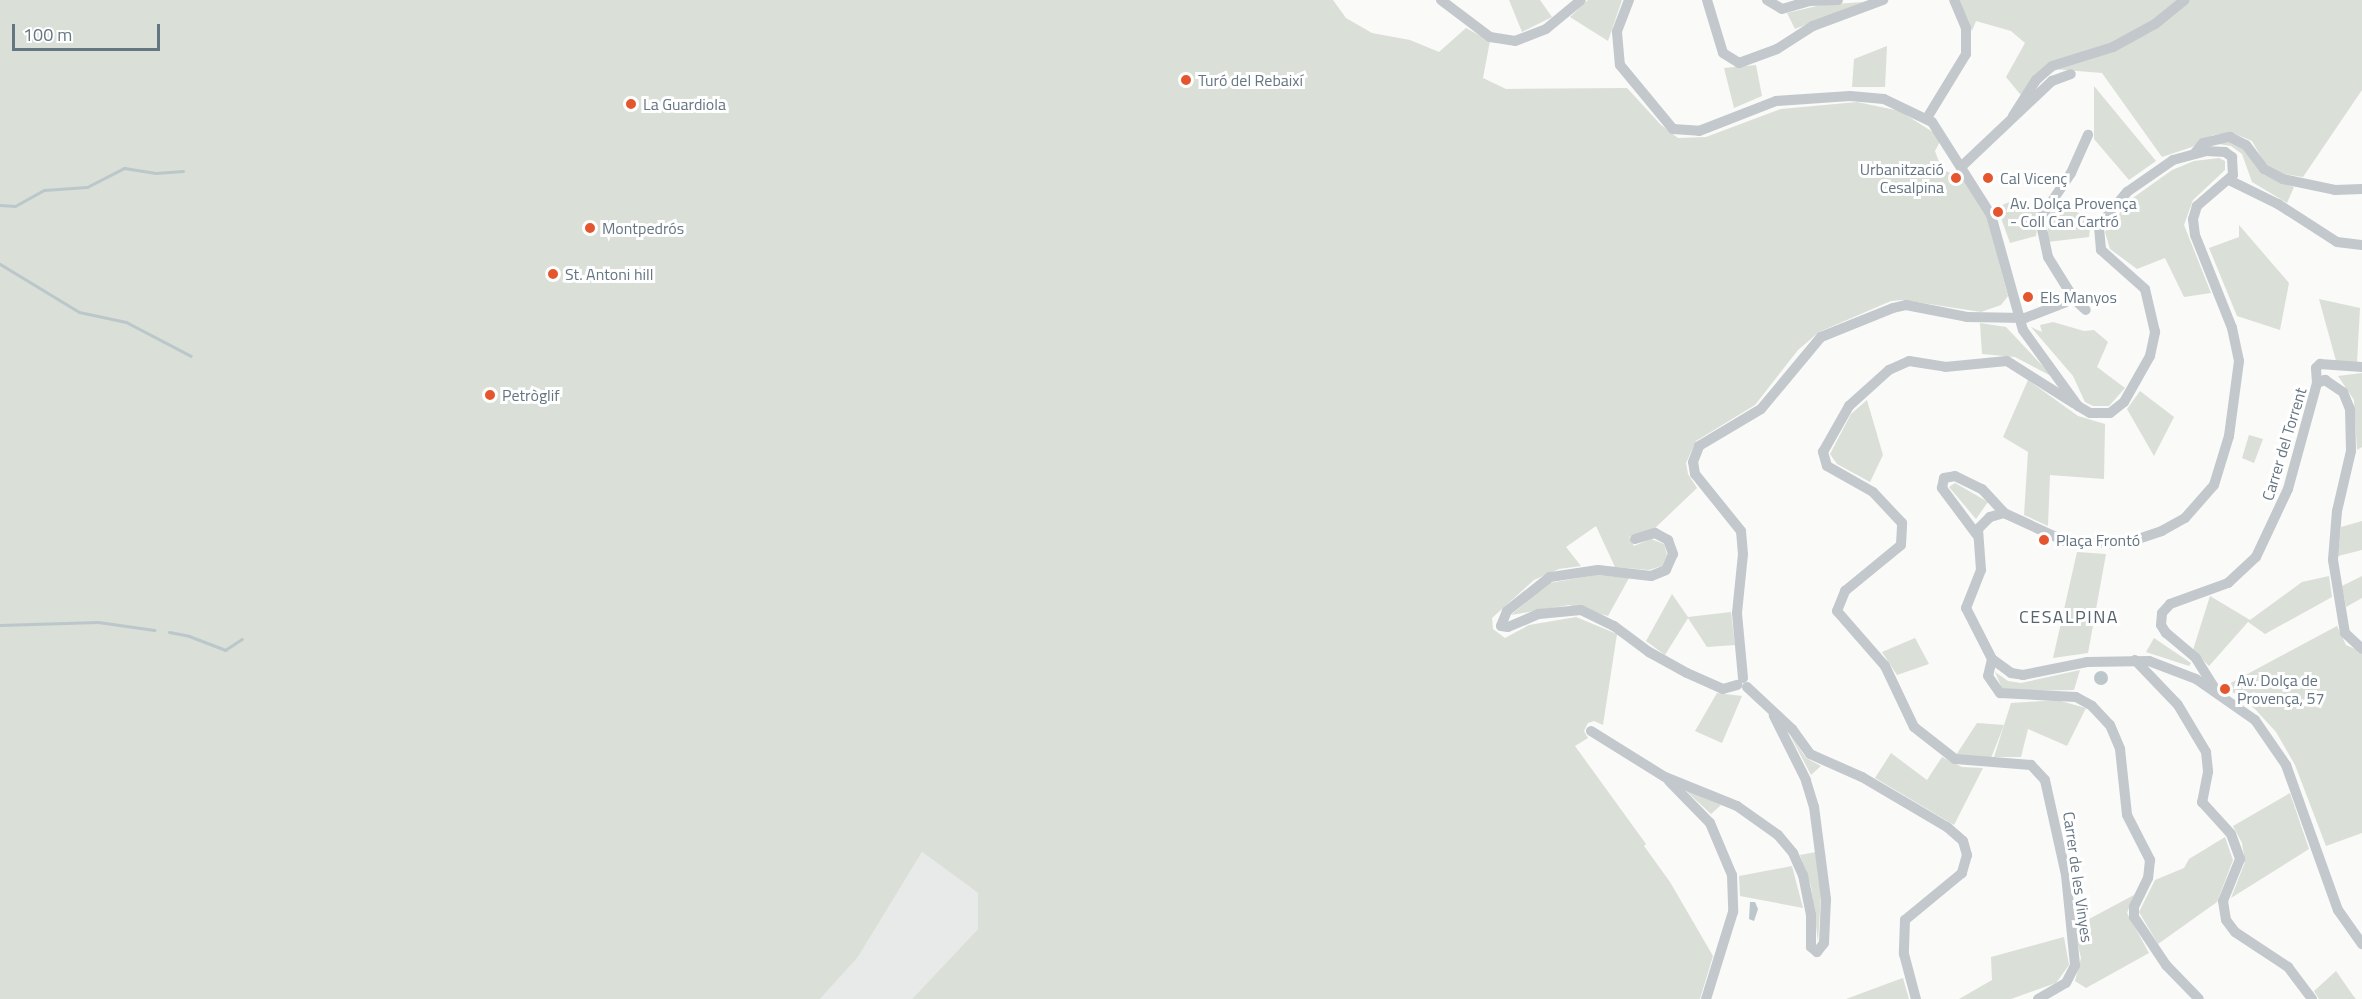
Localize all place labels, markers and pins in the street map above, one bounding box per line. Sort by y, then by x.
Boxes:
place label: Turó del Rebaixí [1198,70,1303,90]
marker: Turó del Rebaixí [1179,73,1193,87]
place label: La Guardiola [643,94,726,114]
marker: La Guardiola [624,97,638,111]
place label: Urbanització Cesalpina [1860,159,1944,197]
place label: Cal Vicenç [2000,168,2067,188]
marker: Urbanització Cesalpina [1949,171,1963,185]
marker: Cal Vicenç [1981,171,1995,185]
place label: Av. Dolça Provença - Coll Can Cartró [2010,193,2137,231]
marker: Av. Dolça Provença - Coll Can Cartró [1991,205,2005,219]
place label: Montpedrós [602,218,684,238]
marker: Montpedrós [583,221,597,235]
place label: St. Antoni hill [565,264,653,284]
marker: St. Antoni hill [546,267,560,281]
place label: Els Manyos [2040,287,2117,307]
marker: Els Manyos [2021,290,2035,304]
place label: Petròglif [502,385,560,405]
marker: Petròglif [483,388,497,402]
place label: Plaça Frontó [2056,530,2140,550]
marker: Plaça Frontó [2037,533,2051,547]
place label: Av. Dolça de Provença, 57 [2237,670,2324,708]
marker: Av. Dolça de Provença, 57 [2218,682,2232,696]

